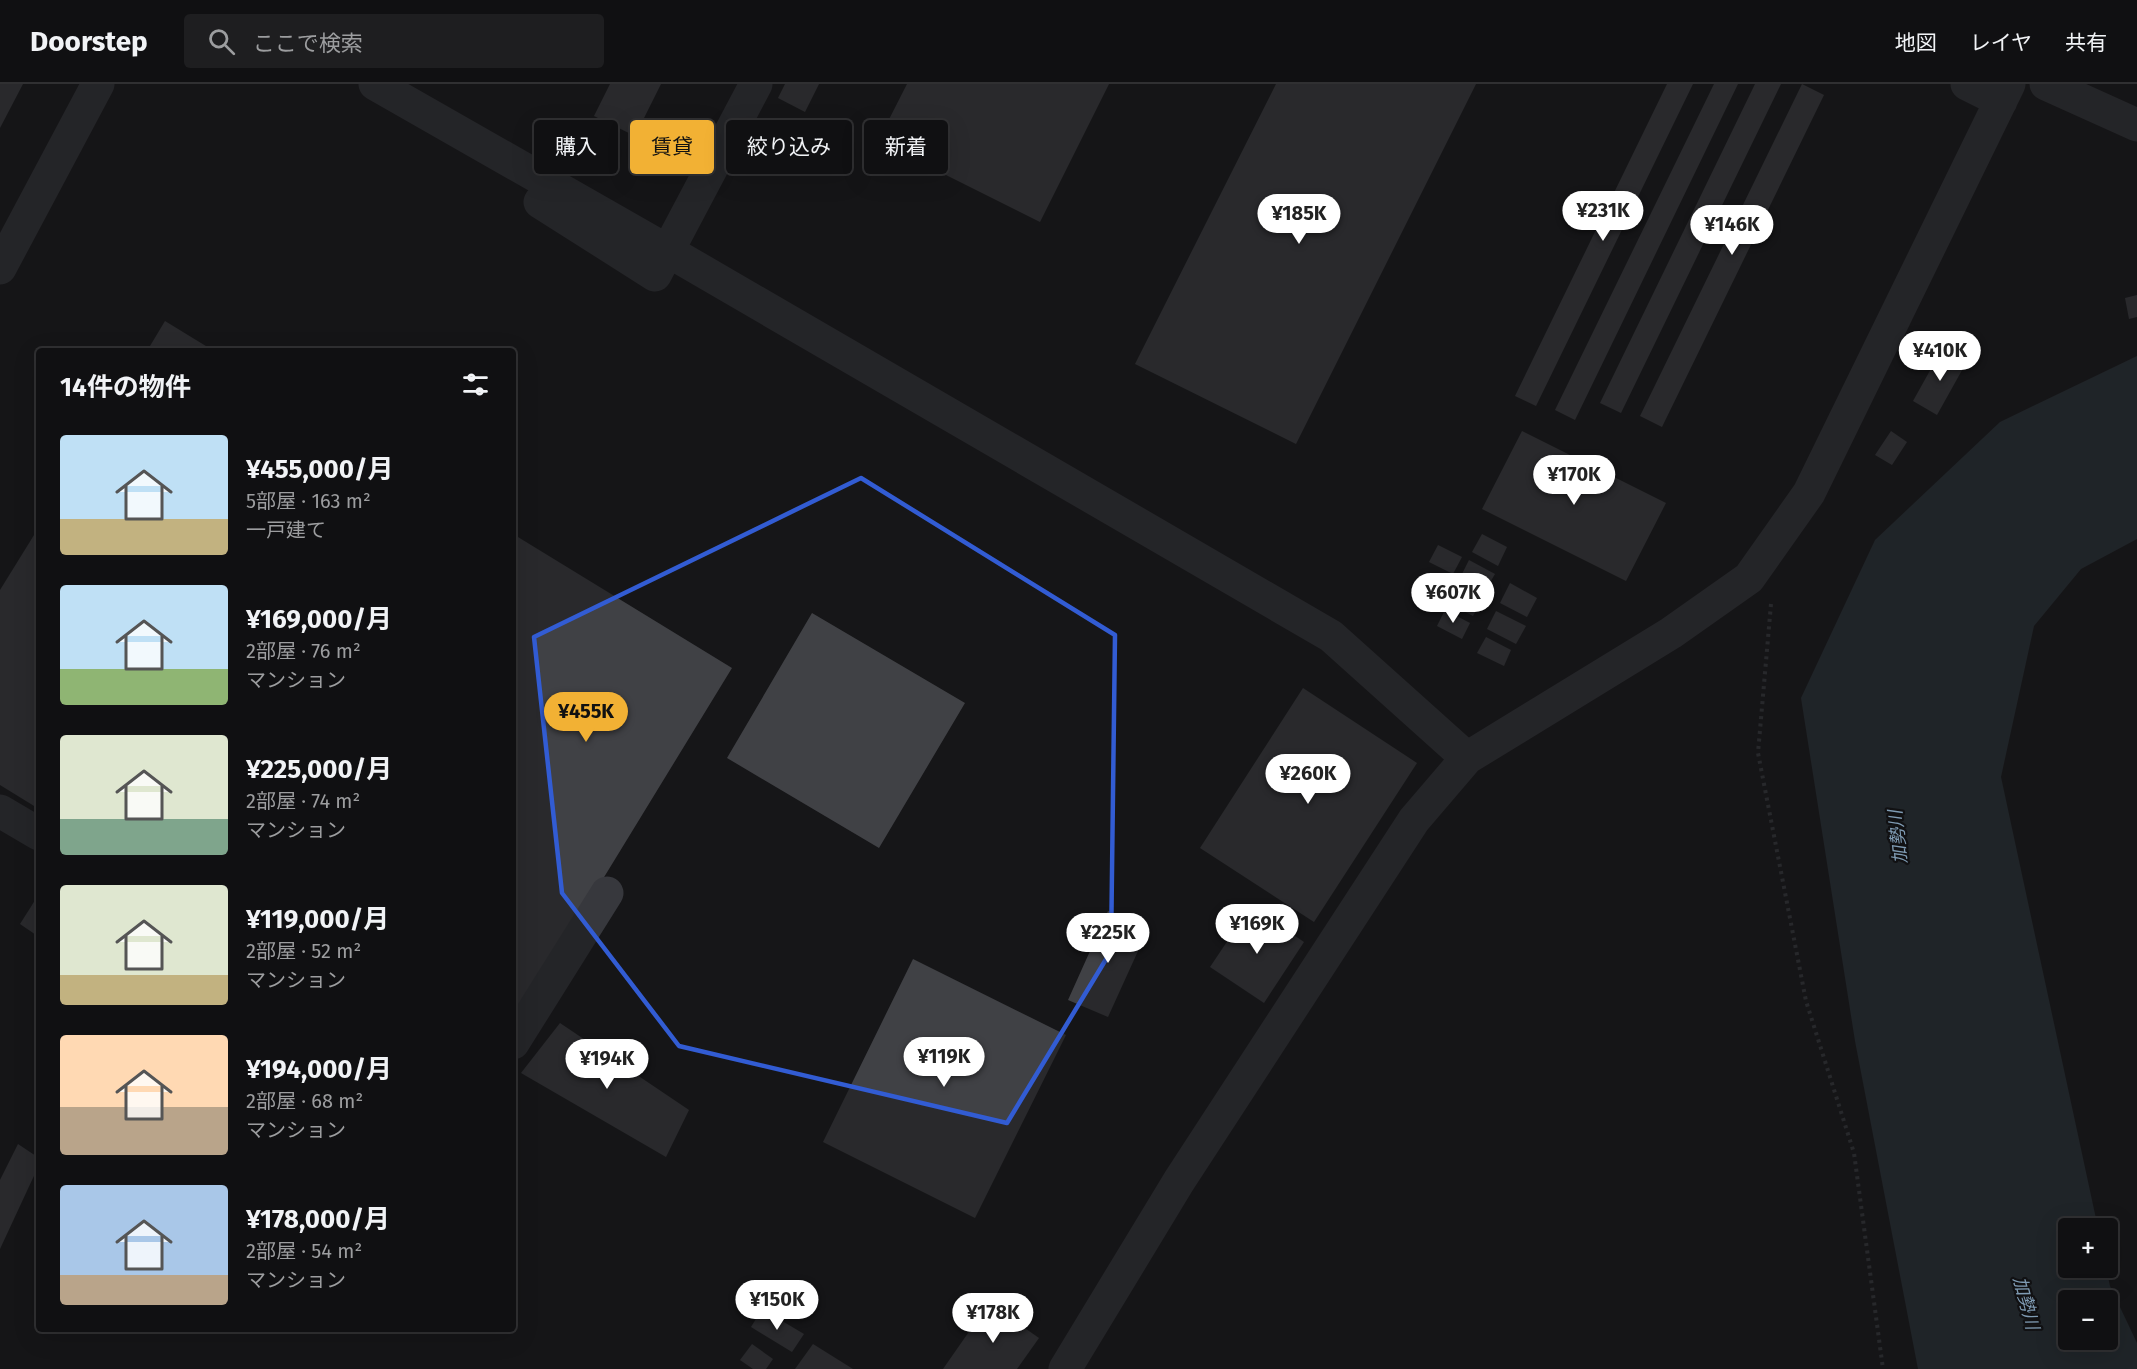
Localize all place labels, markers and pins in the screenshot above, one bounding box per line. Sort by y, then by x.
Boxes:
pin: ¥231K [1561,191,1645,242]
pin: ¥185K [1257,194,1341,245]
pin: ¥146K [1690,205,1774,256]
pin: ¥410K [1898,331,1982,382]
pin: ¥170K [1532,455,1616,506]
pin: ¥607K [1411,573,1495,624]
pin: ¥455K [544,692,628,743]
pin: ¥260K [1266,754,1350,805]
pin: ¥169K [1215,904,1299,955]
pin: ¥225K [1066,913,1150,964]
pin: ¥119K [902,1037,986,1088]
pin: ¥194K [565,1039,649,1090]
pin: ¥150K [735,1280,819,1331]
pin: ¥178K [951,1293,1035,1344]

